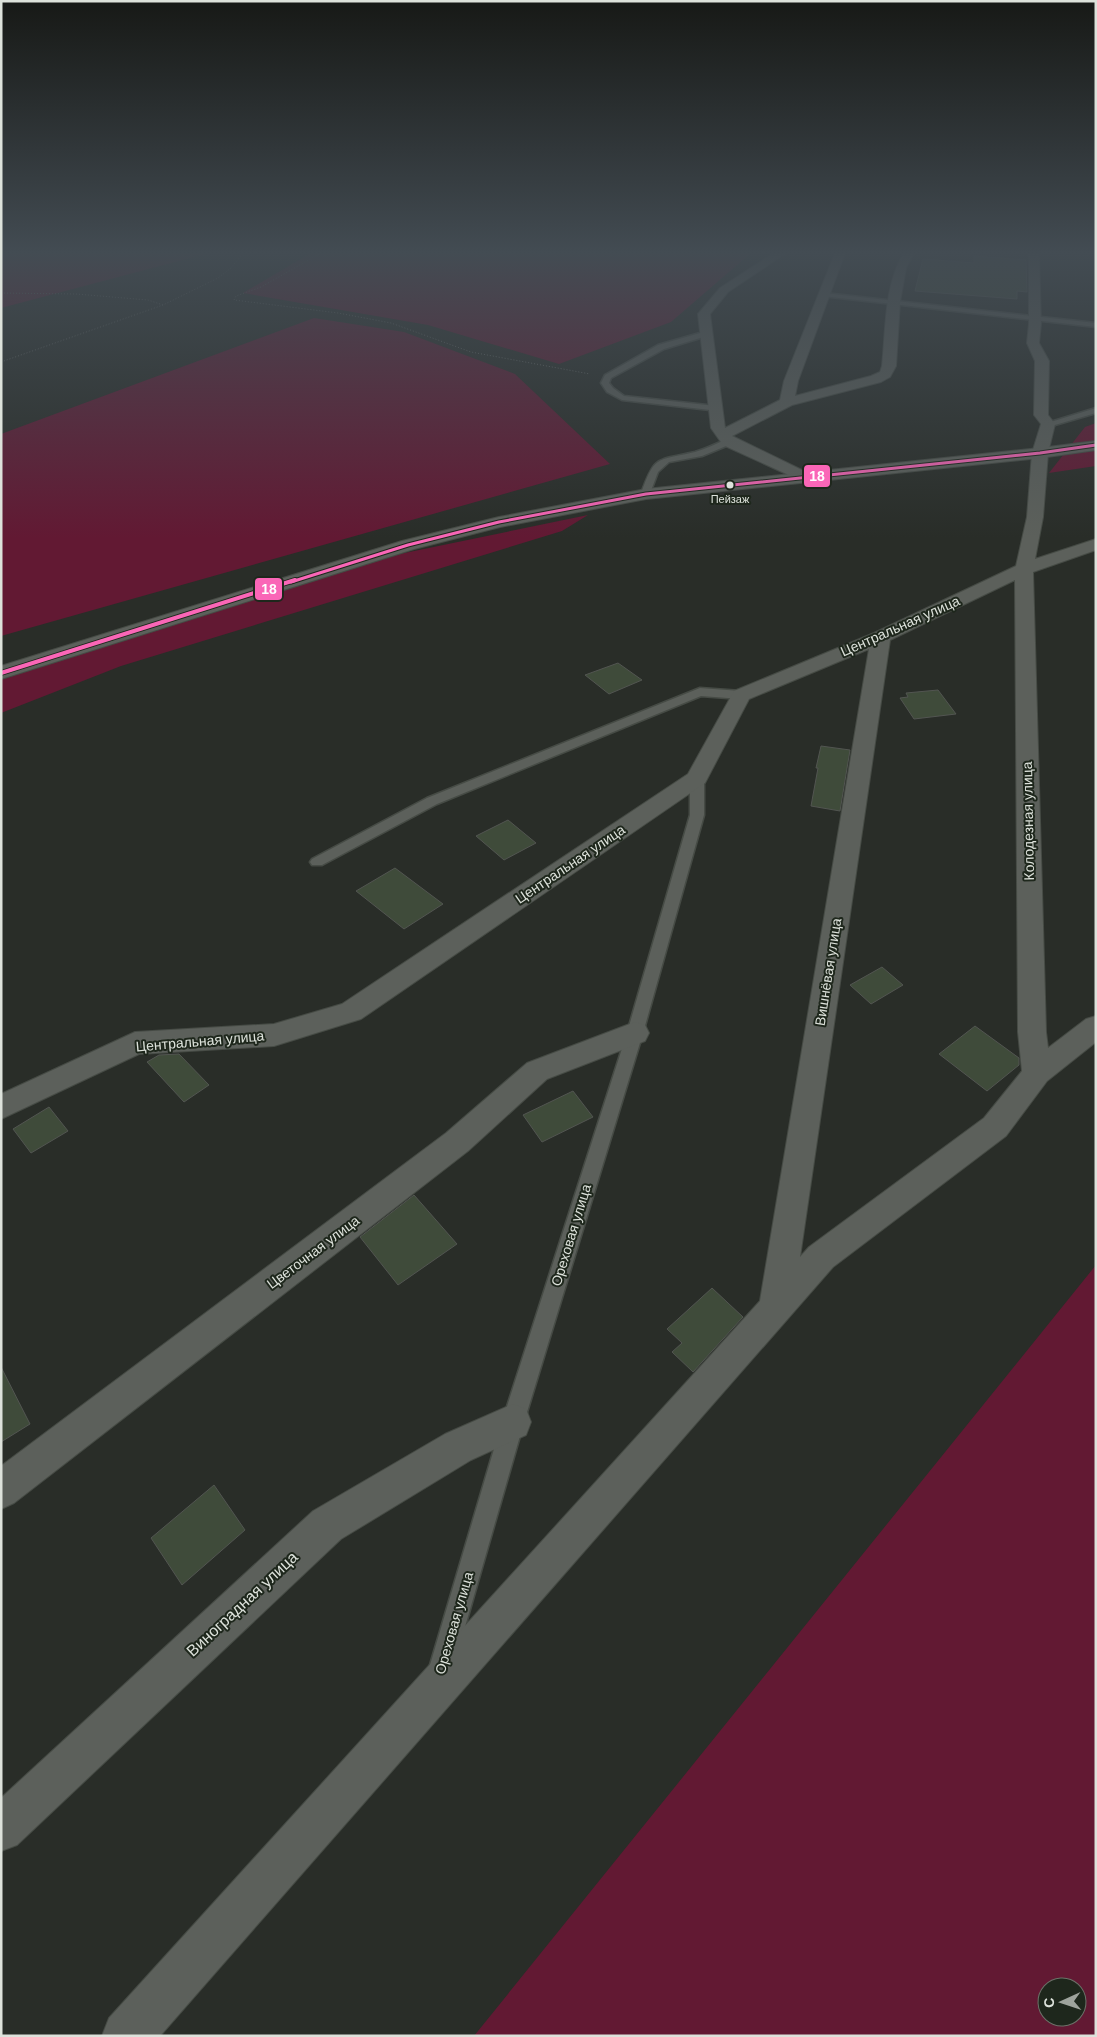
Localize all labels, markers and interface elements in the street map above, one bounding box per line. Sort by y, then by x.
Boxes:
line badge: 18 [803,464,831,488]
text: 18 [809,468,825,484]
marker: Пейзаж [725,480,735,490]
place label: Пейзаж [711,493,750,505]
line badge: 18 [254,577,283,601]
text: 18 [261,581,277,597]
street label: Центральная улица [838,592,962,660]
street label: Колодезная улица [1019,761,1037,881]
street label: Центральная улица [512,821,628,907]
street label: Вишнёвая улица [812,917,844,1027]
street label: Центральная улица [135,1027,265,1055]
street label: Ореховая улица [548,1182,594,1288]
street label: Цветочная улица [264,1212,362,1292]
street label: Виноградная улица [183,1548,301,1660]
street label: Ореховая улица [432,1570,476,1676]
north arrow [1037,1977,1087,2027]
text: С [1041,1997,1057,2008]

